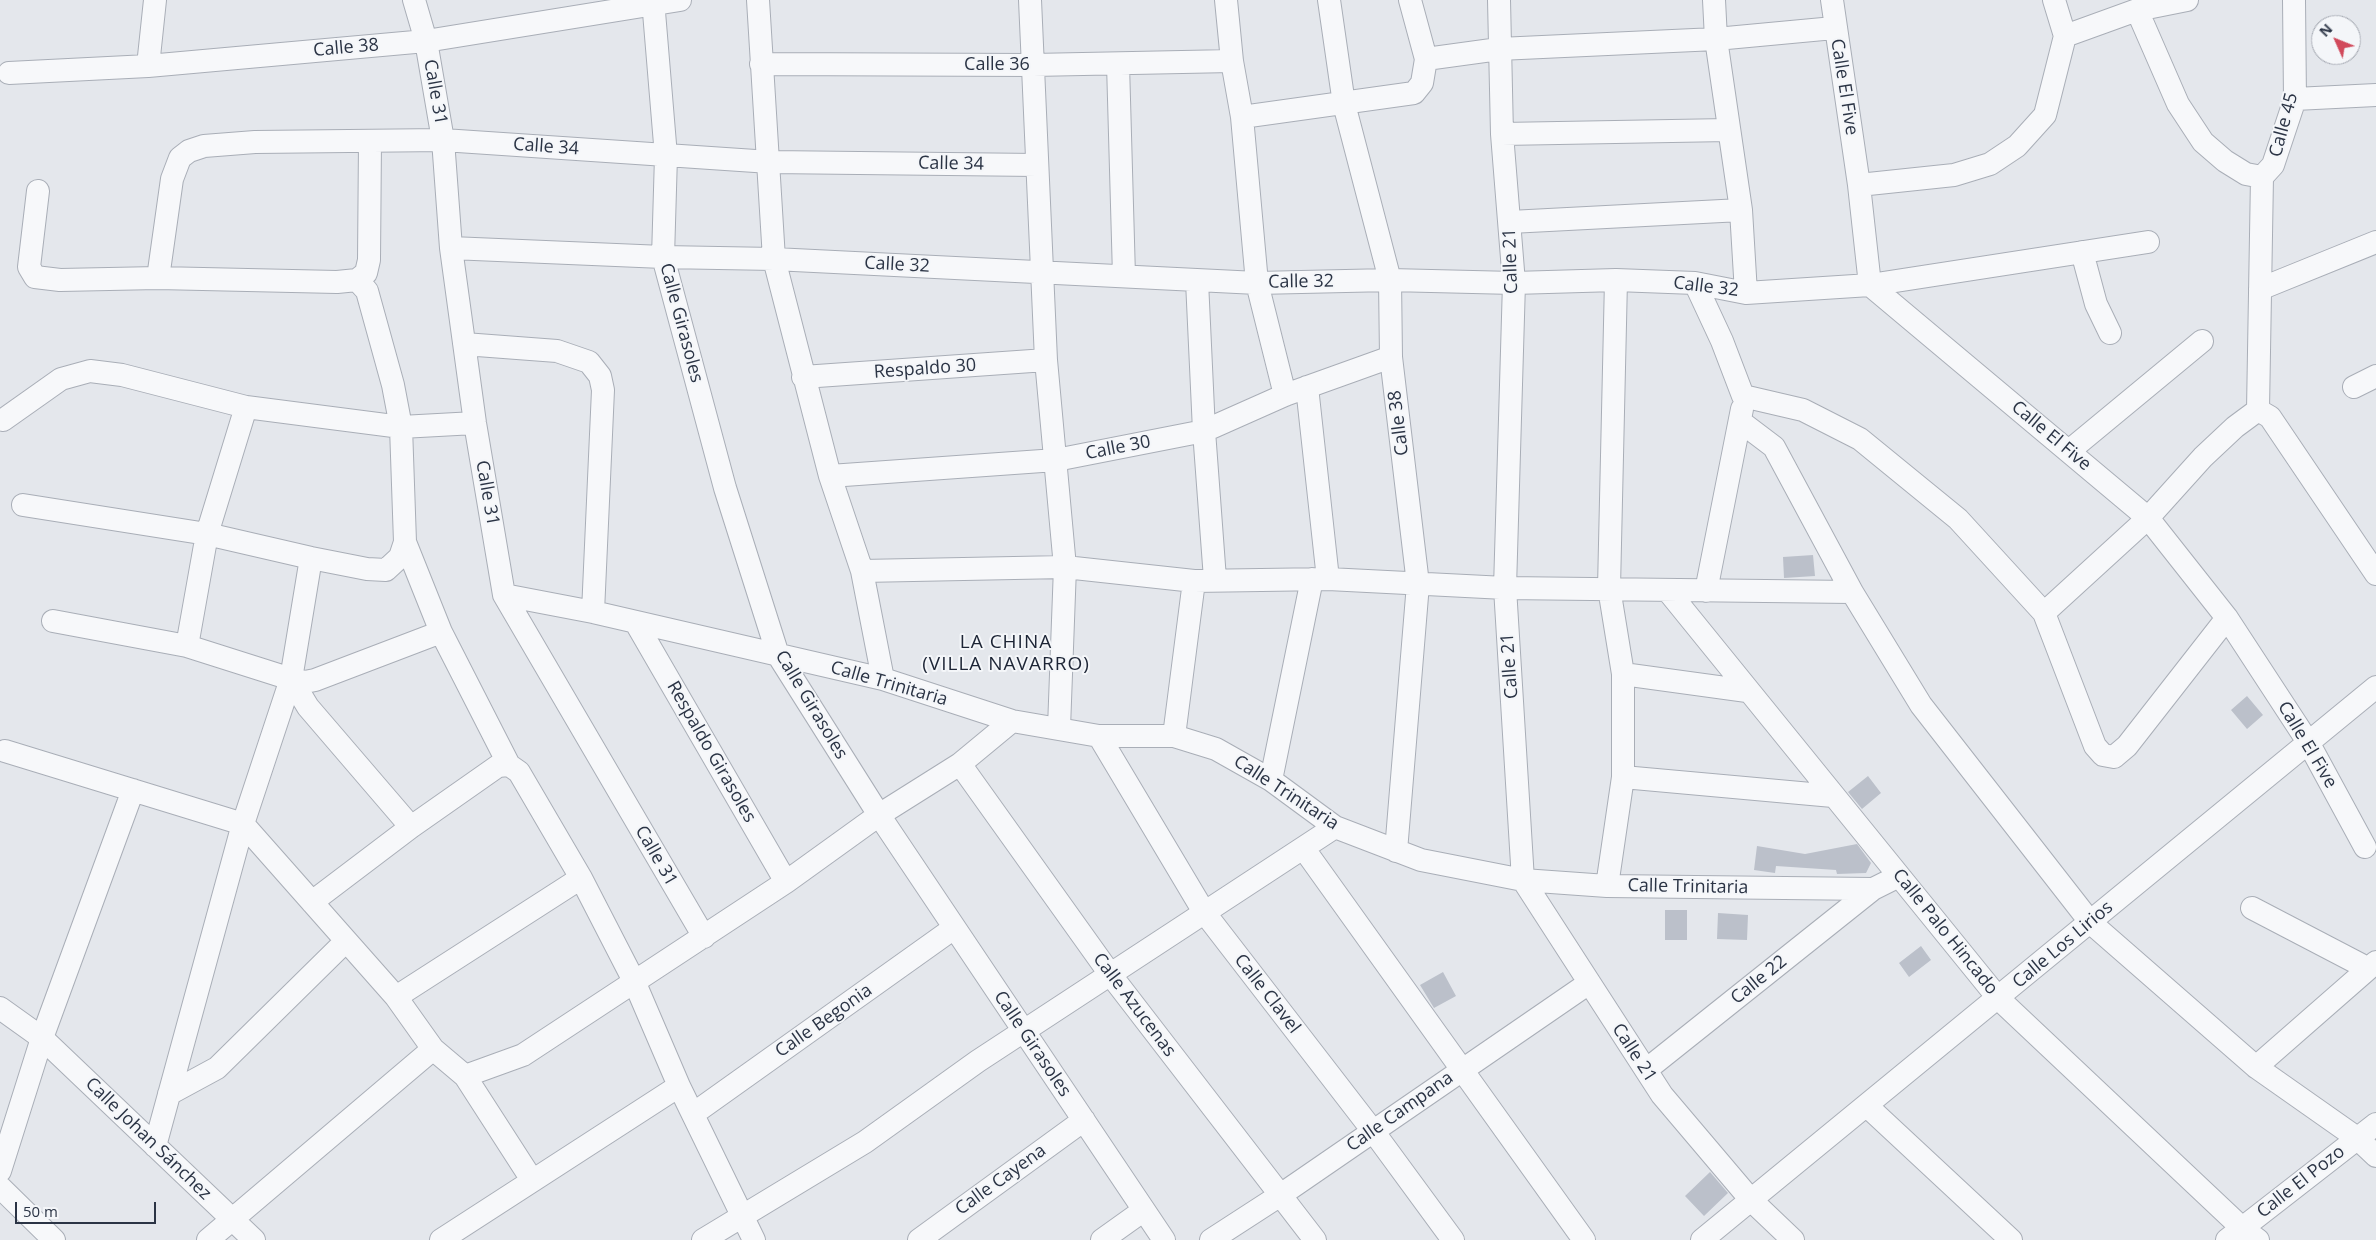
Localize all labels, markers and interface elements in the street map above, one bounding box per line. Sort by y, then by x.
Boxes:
north arrow [2311,15,2361,65]
text: N [2315,19,2336,41]
street label: Calle 38 [312,34,380,62]
street label: Calle El Five [1826,37,1862,137]
street label: Calle 36 [964,54,1030,76]
street label: Calle 31 [419,58,451,126]
street label: Calle 45 [2265,90,2303,160]
street label: Calle 34 [512,134,580,160]
street label: Calle 34 [918,153,984,175]
street label: Calle 21 [1499,228,1523,294]
street label: Calle 32 [864,252,930,278]
street label: Calle Girasoles [655,261,707,385]
street label: Calle 32 [1268,271,1334,293]
street label: Calle 32 [1672,272,1740,302]
street label: Respaldo 30 [873,355,977,383]
street label: Calle 38 [1384,389,1414,457]
street label: Calle El Five [2007,396,2095,476]
street label: Calle 30 [1084,431,1152,465]
street label: Calle 31 [471,459,503,527]
district label: LA CHINA (VILLA NAVARRO) [920,632,1092,676]
street label: Calle 21 [1497,632,1523,700]
street label: Calle Girasoles [770,647,852,763]
street label: Calle Trinitaria [828,657,950,711]
street label: Respaldo Girasoles [662,678,760,826]
street label: Calle El Five [2273,698,2341,792]
street label: Calle Trinitaria [1229,751,1343,835]
street label: Calle 31 [630,822,682,890]
street label: Calle Palo Hincado [1888,865,2002,999]
street label: Calle Trinitaria [1627,875,1749,899]
street label: Calle Los Lirios [2009,897,2117,993]
street label: Calle Azucenas [1088,949,1180,1061]
street label: Calle Clavel [1229,950,1305,1038]
street label: Calle 22 [1727,951,1791,1009]
street label: Calle Begonia [771,980,877,1062]
street label: Calle Girasoles [989,987,1075,1101]
street label: Calle 21 [1607,1020,1661,1086]
street label: Calle Campana [1342,1067,1458,1157]
street label: Calle Johan Sánchez [81,1073,215,1205]
street label: Calle Cayena [951,1140,1051,1220]
street label: Calle El Pozo [2253,1141,2349,1223]
scale bar [18,1192,159,1224]
text: 50 m [23,1201,58,1221]

